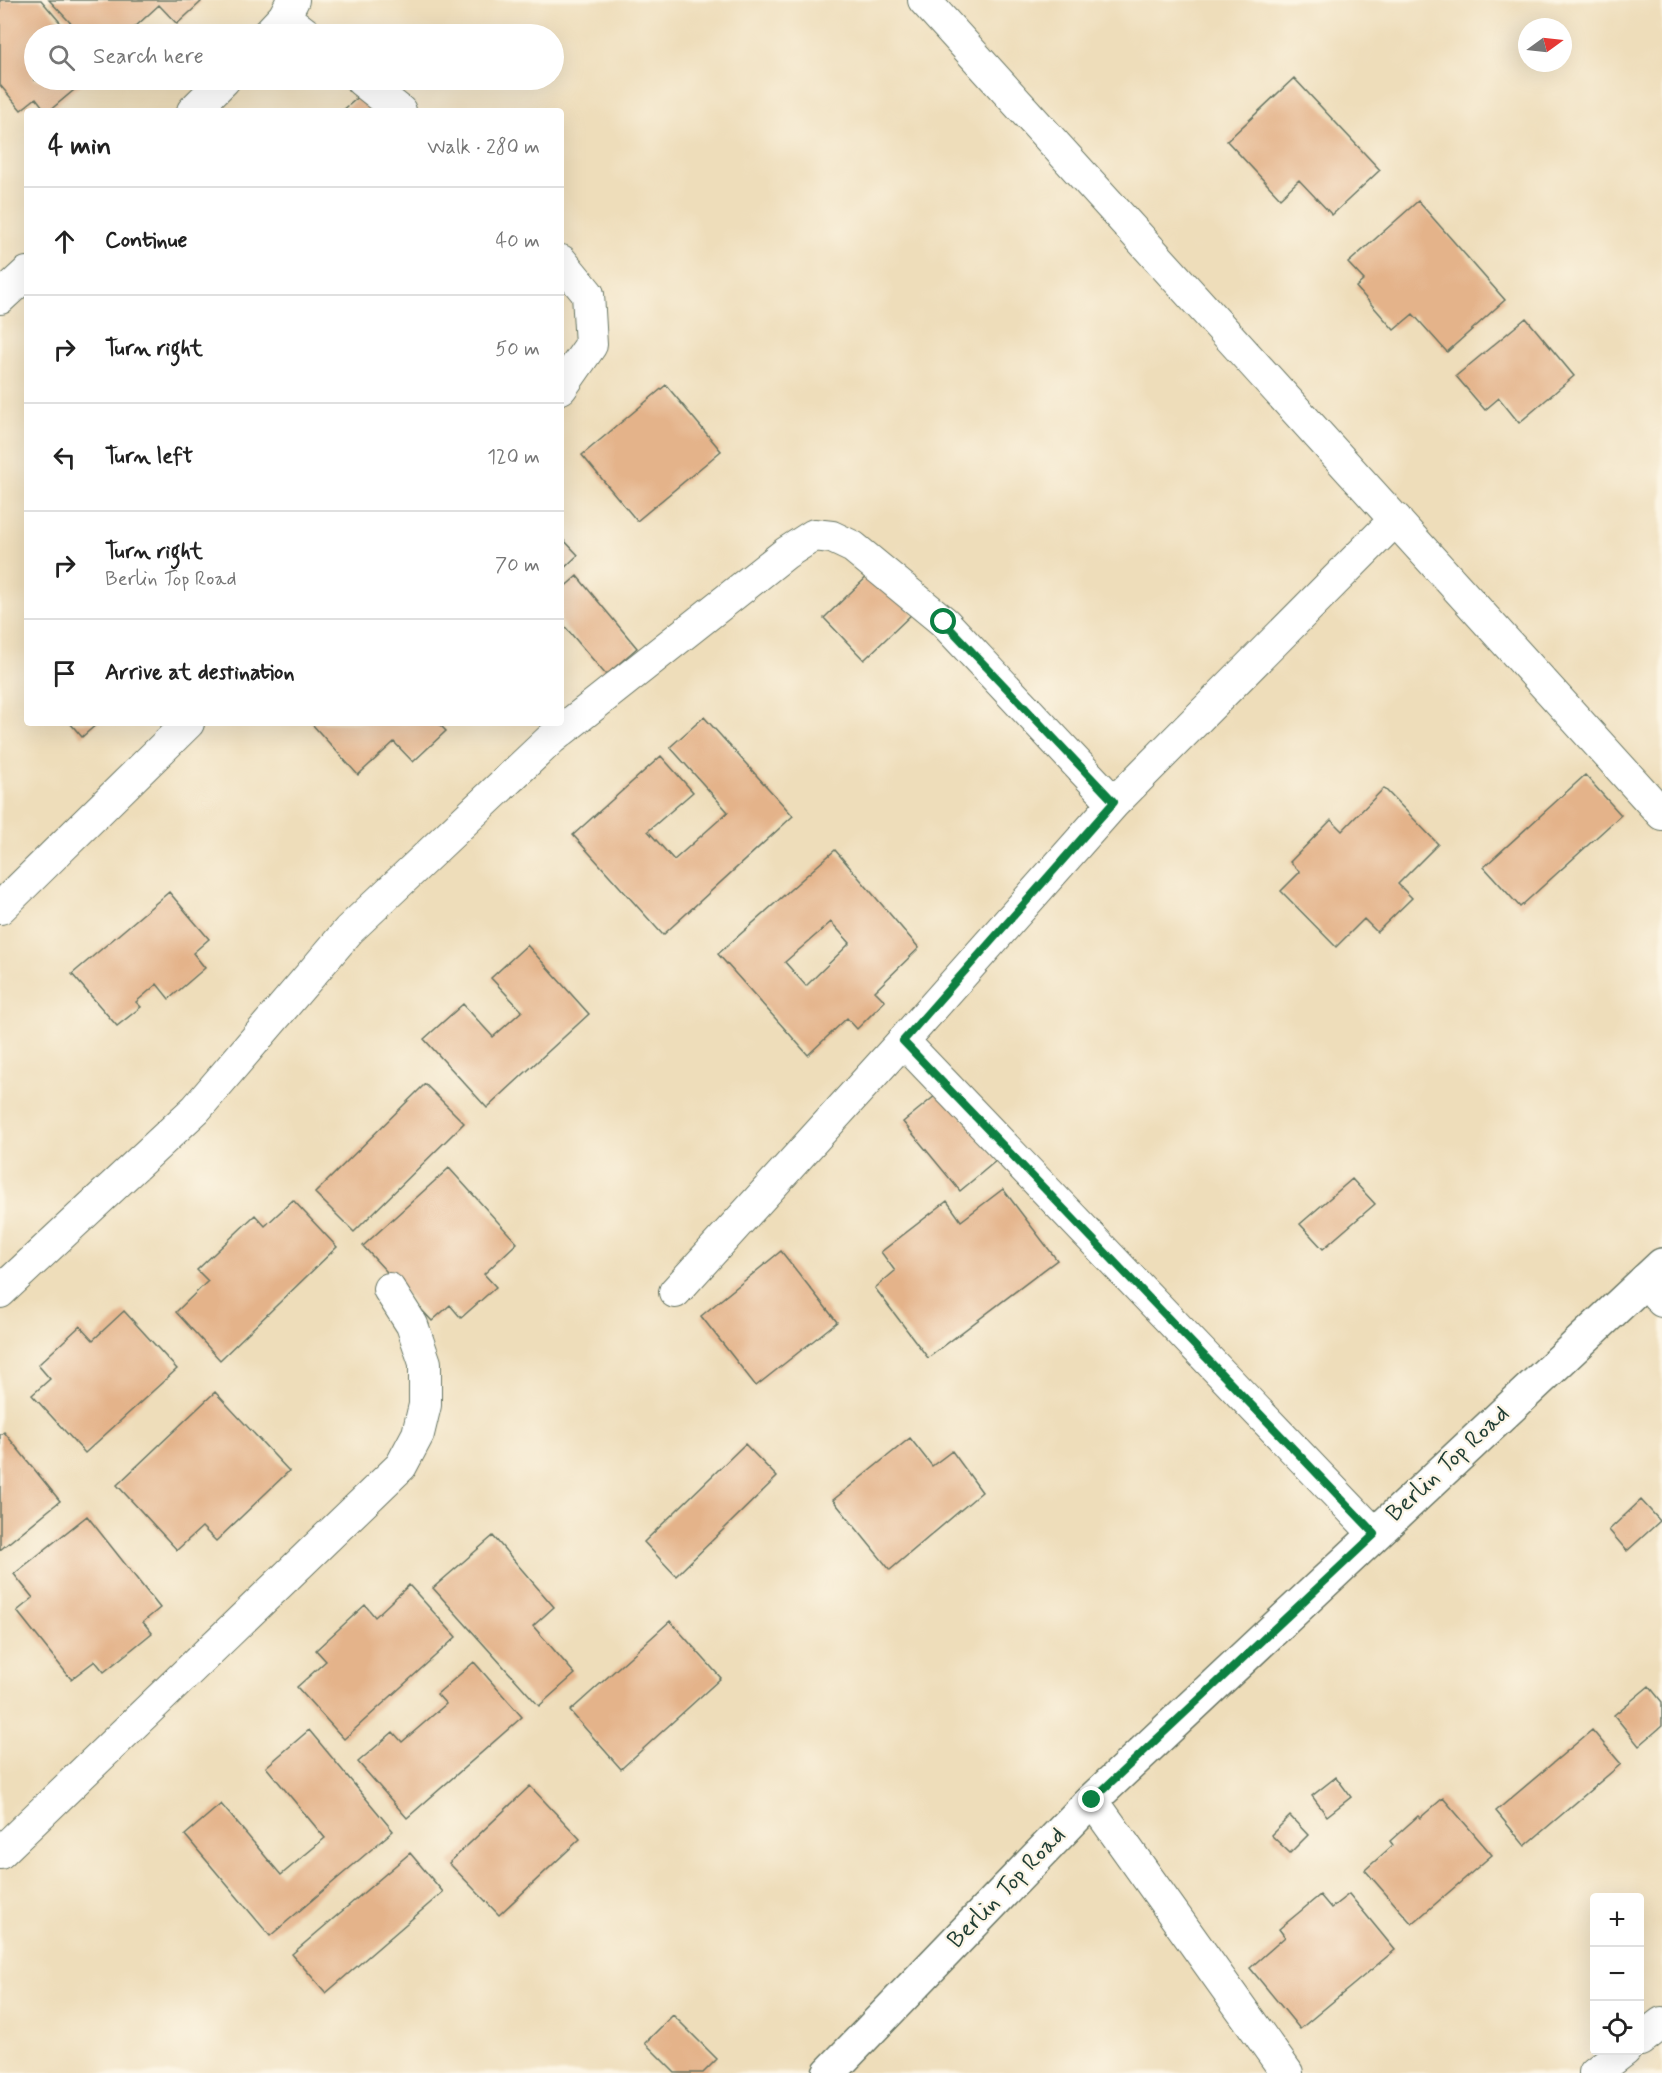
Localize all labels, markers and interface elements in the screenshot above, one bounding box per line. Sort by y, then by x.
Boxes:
north arrow [1518,18,1572,72]
search box [24,24,564,90]
icon: search [45,41,78,74]
text: Search here [93,43,204,71]
text: 4 min [48,130,111,164]
text: Walk · 280 m [427,134,540,161]
icon: ahead [48,225,81,258]
text: Continue [105,227,187,255]
text: 40 m [496,228,540,255]
icon: right [48,333,81,366]
text: Turn right [105,335,203,363]
text: 50 m [495,336,540,363]
icon: left [48,441,81,474]
text: Turn left [105,443,193,471]
text: 120 m [487,444,540,471]
text: Turn right [105,538,203,566]
icon: right [48,549,81,582]
text: 70 m [495,552,540,579]
text: Berlin Top Road [105,566,237,593]
route start [930,608,956,634]
icon: arrive [48,657,81,690]
text: Arrive at destination [105,659,295,687]
street label: Berlin Top Road [1380,1399,1516,1529]
route end [1078,1786,1104,1812]
street label: Berlin Top Road [941,1820,1073,1956]
map controls [1590,1893,1644,2055]
button: + [1590,1893,1644,1947]
button: − [1590,1947,1644,2001]
button: locate [1590,2001,1644,2055]

